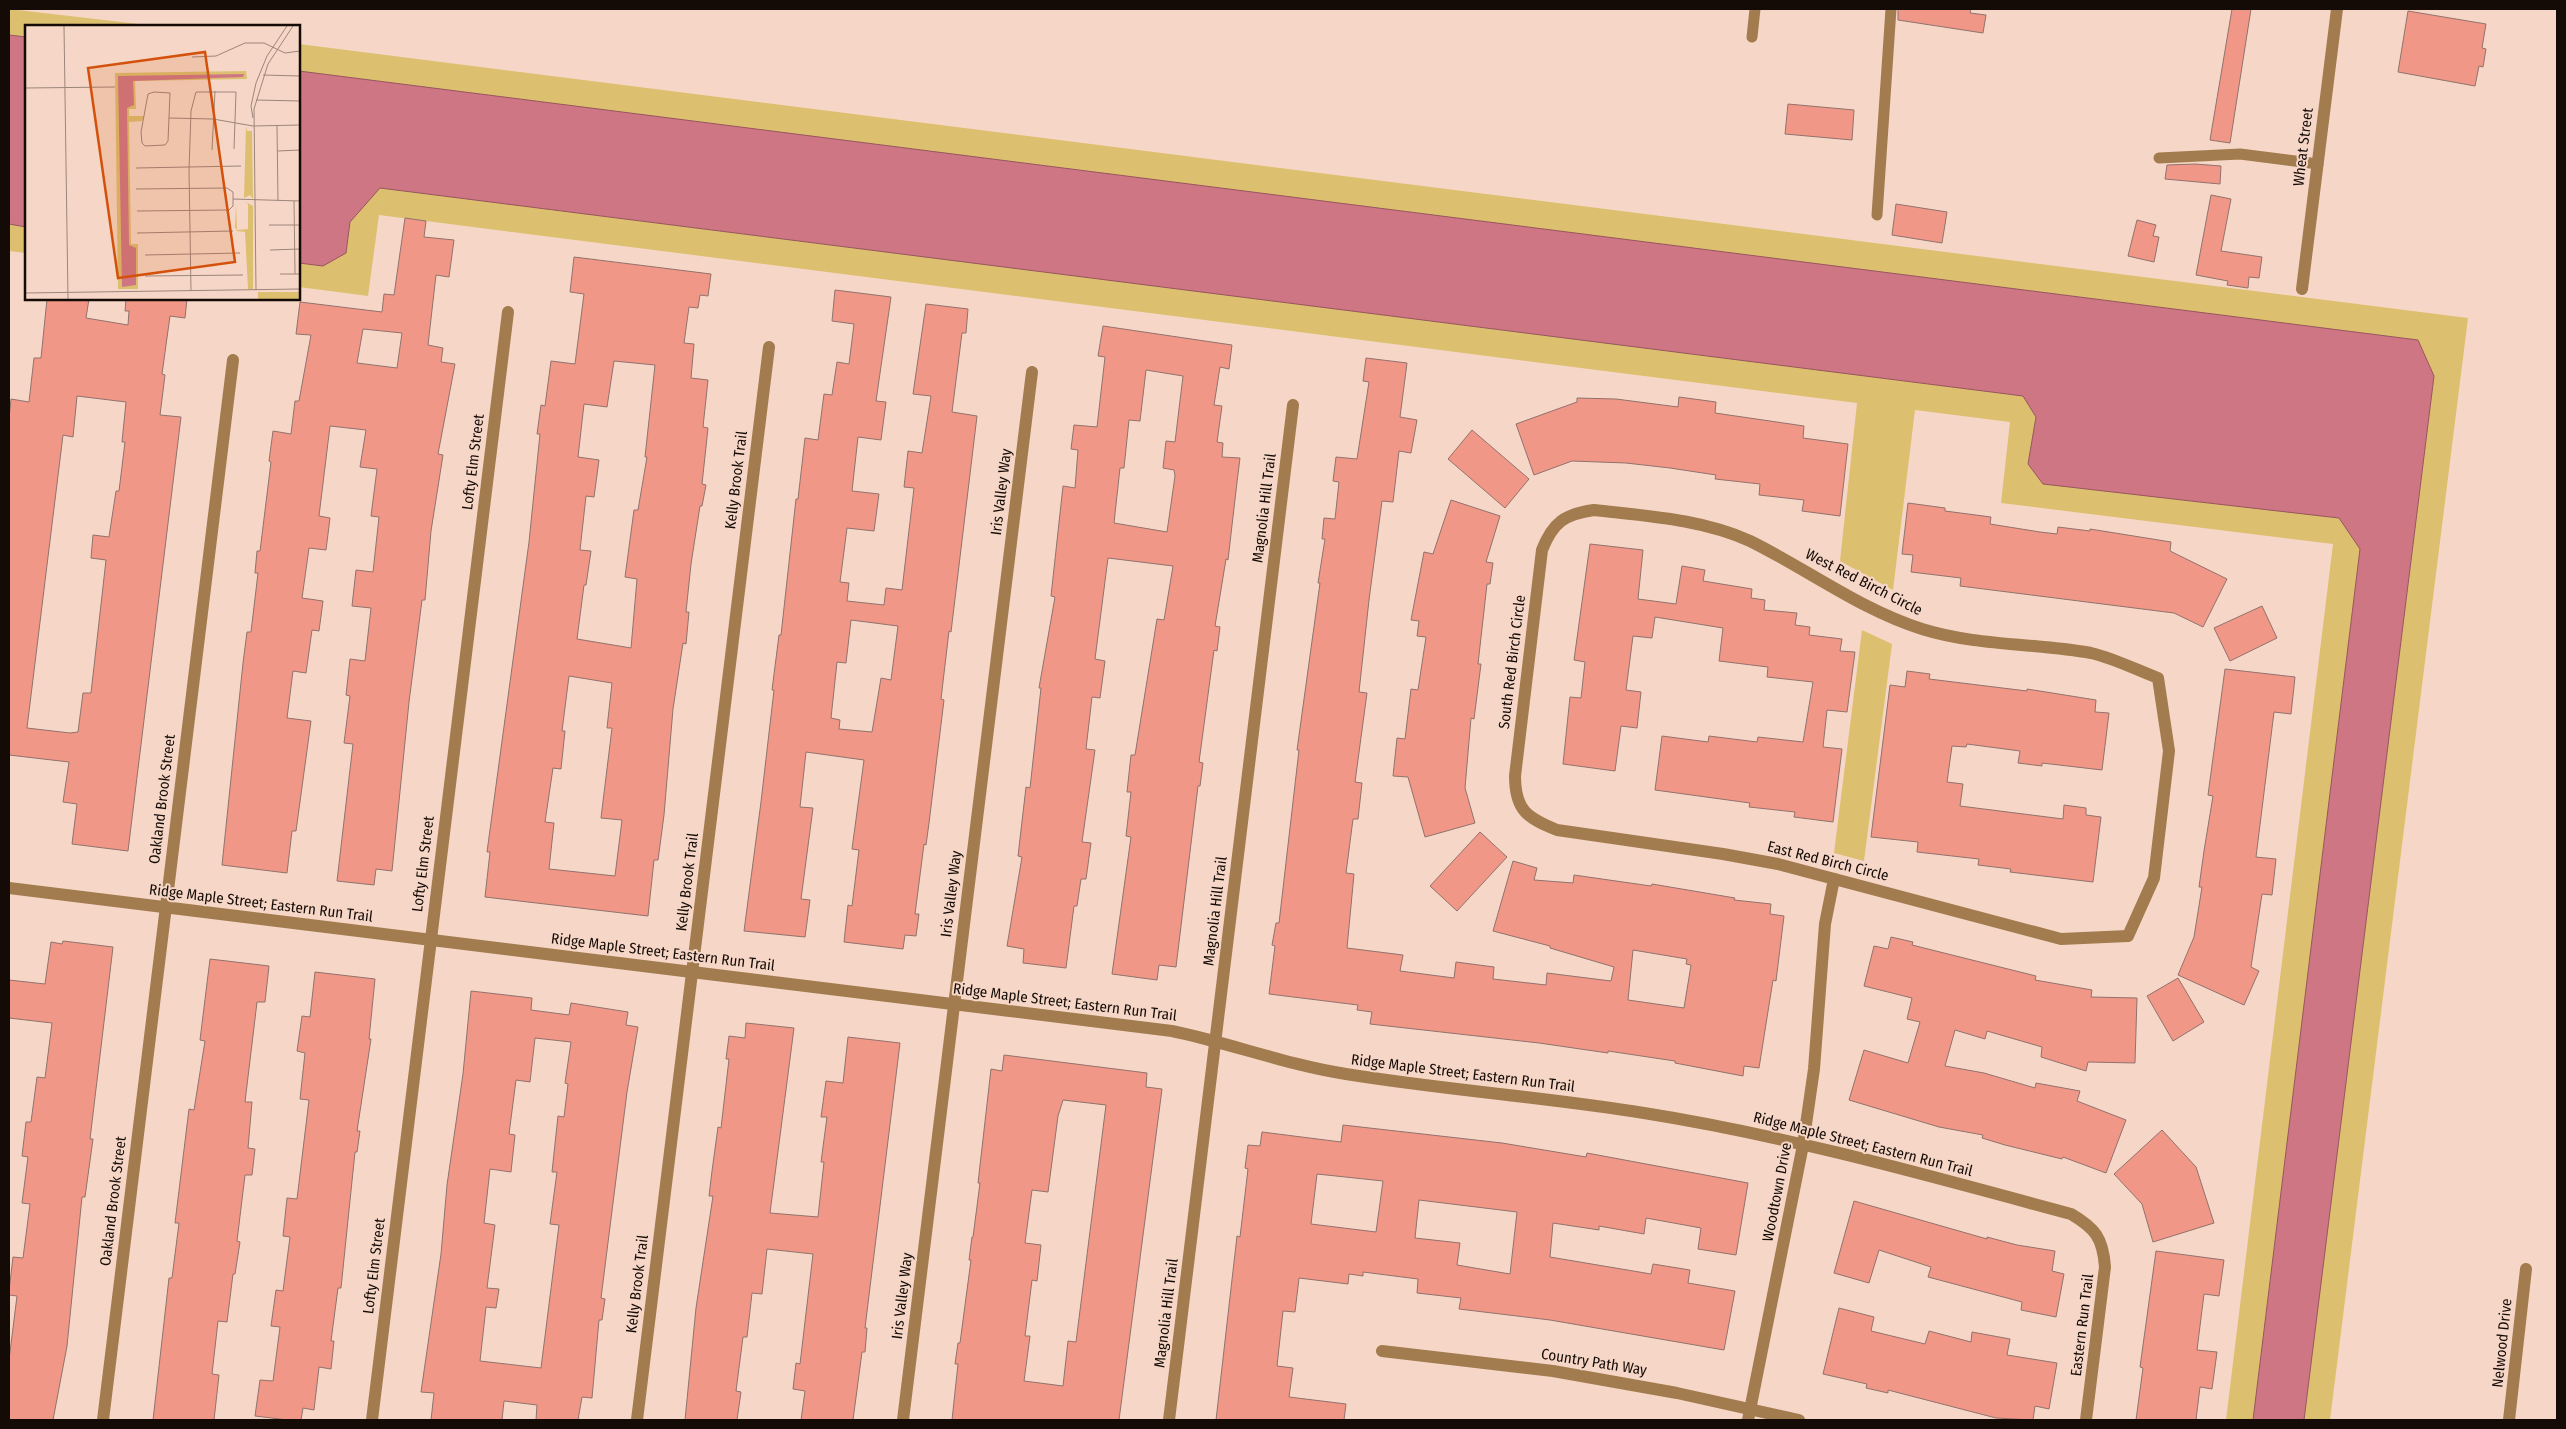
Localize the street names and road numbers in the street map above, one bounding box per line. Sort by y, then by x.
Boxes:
street label: Wheat Street [2289,107,2317,187]
street label: Lofty Elm Street [458,413,488,511]
street label: Kelly Brook Trail [721,430,751,530]
street label: Iris Valley Way [987,447,1015,536]
street label: Magnolia Hill Trail [1248,452,1280,564]
street label: West Red Birch Circle [1803,545,1925,619]
street label: South Red Birch Circle [1495,594,1529,730]
street label: Oakland Brook Street [145,733,179,865]
street label: Lofty Elm Street [408,815,438,913]
street label: Kelly Brook Trail [672,832,702,932]
street label: East Red Birch Circle [1765,837,1891,885]
street label: Iris Valley Way [937,849,965,938]
street label: Magnolia Hill Trail [1199,855,1231,967]
street label: Ridge Maple Street; Eastern Run Trail [148,880,374,926]
street label: Ridge Maple Street; Eastern Run Trail [550,929,776,975]
street label: Ridge Maple Street; Eastern Run Trail [952,979,1178,1025]
street label: Ridge Maple Street; Eastern Run Trail [1350,1050,1576,1096]
street label: Ridge Maple Street; Eastern Run Trail [1752,1108,1975,1180]
street label: Oakland Brook Street [96,1135,130,1267]
street label: Woodtown Drive [1759,1141,1795,1243]
street label: Lofty Elm Street [359,1217,389,1315]
street label: Kelly Brook Trail [622,1234,652,1334]
street label: Iris Valley Way [888,1251,916,1340]
street label: Magnolia Hill Trail [1150,1257,1182,1369]
street label: Eastern Run Trail [2067,1273,2097,1377]
street label: Nelwood Drive [2488,1298,2516,1388]
street label: Country Path Way [1540,1345,1648,1379]

